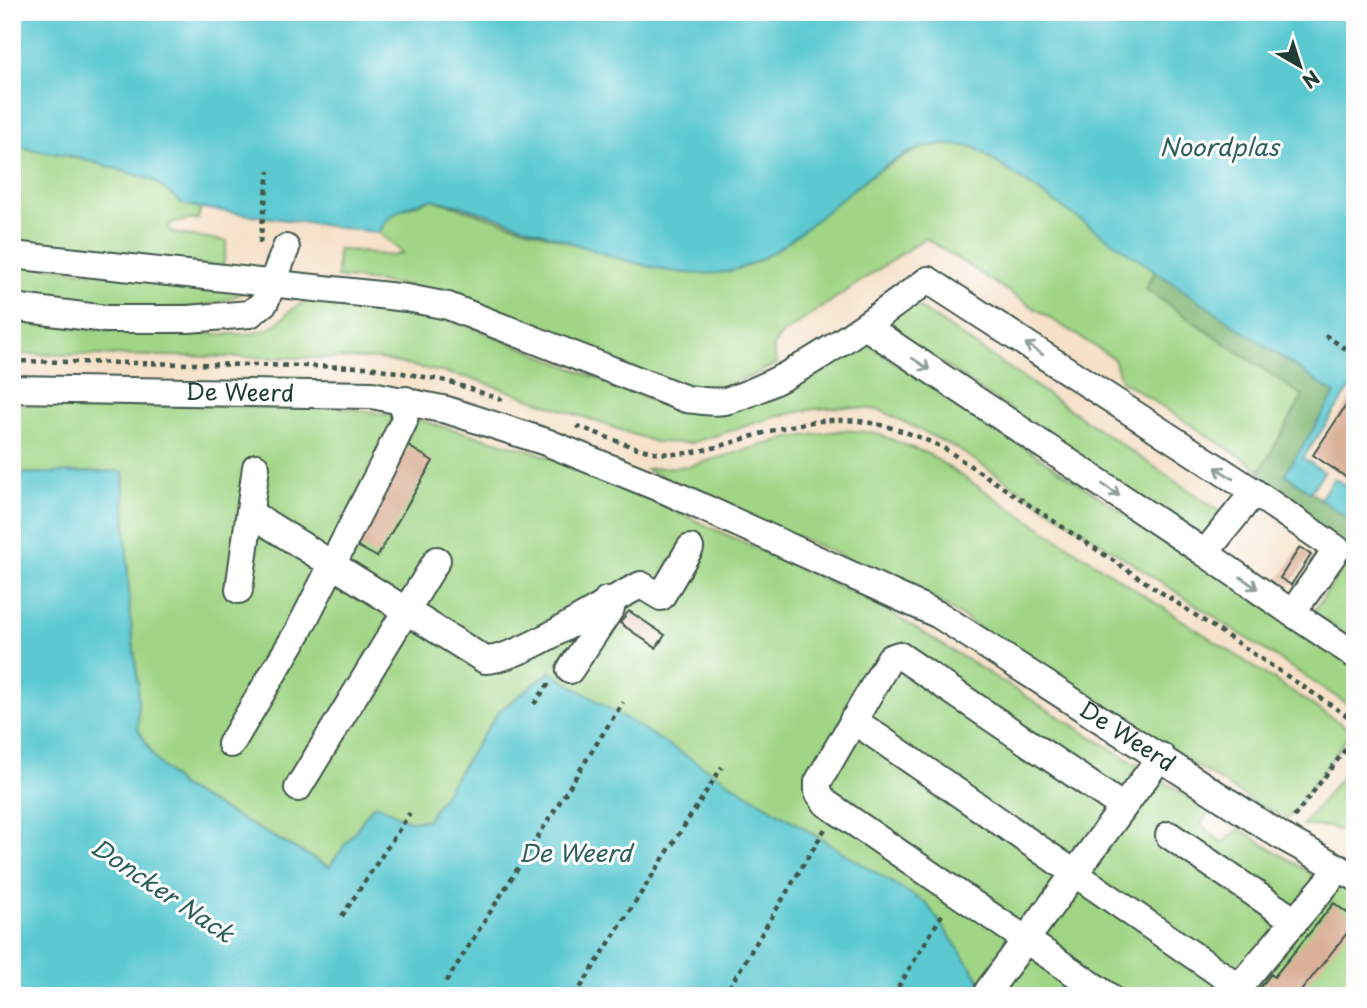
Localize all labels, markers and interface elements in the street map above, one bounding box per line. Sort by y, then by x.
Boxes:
north arrow [1266,32,1336,102]
text: N [1297,64,1326,96]
water label: Noordplas [1159,128,1281,164]
one-way arrow [1024,342,1044,356]
one-way arrow [911,356,930,371]
street label: De Weerd [185,373,295,410]
one-way arrow [1215,466,1235,480]
one-way arrow [1100,483,1120,497]
one-way arrow [1239,576,1258,590]
street label: De Weerd [1073,691,1183,779]
water label: Doncker Nack [84,828,243,951]
water label: De Weerd [518,834,636,870]

